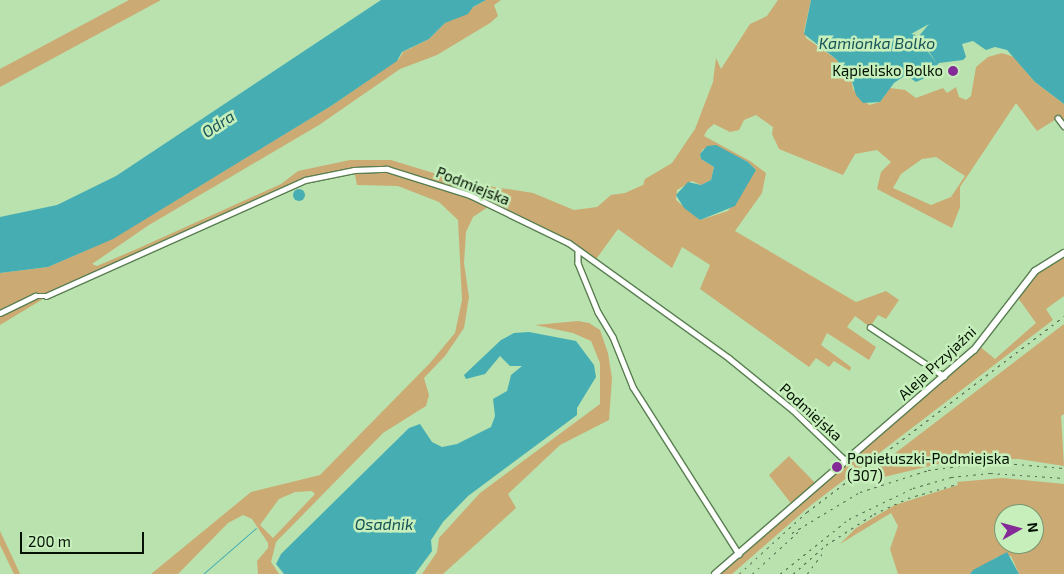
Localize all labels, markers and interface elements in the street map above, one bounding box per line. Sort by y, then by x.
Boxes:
water label: Kamionka Bolko [819,33,935,53]
place label: Kąpielisko Bolko [832,62,943,80]
marker: Kąpielisko Bolko [947,65,959,77]
water label: Odra [198,106,238,142]
street label: Podmiejska [433,163,513,209]
street label: Aleja Przyjaźni [894,322,980,404]
street label: Podmiejska [776,379,846,445]
place label: Popiełuszki-Podmiejska (307) [847,449,1010,484]
marker: Popiełuszki-Podmiejska (307) [831,461,843,473]
north arrow [994,504,1044,554]
water label: Osadnik [355,514,413,534]
text: N [1024,521,1042,533]
scale bar [22,522,146,554]
text: 200 m [28,532,71,550]

